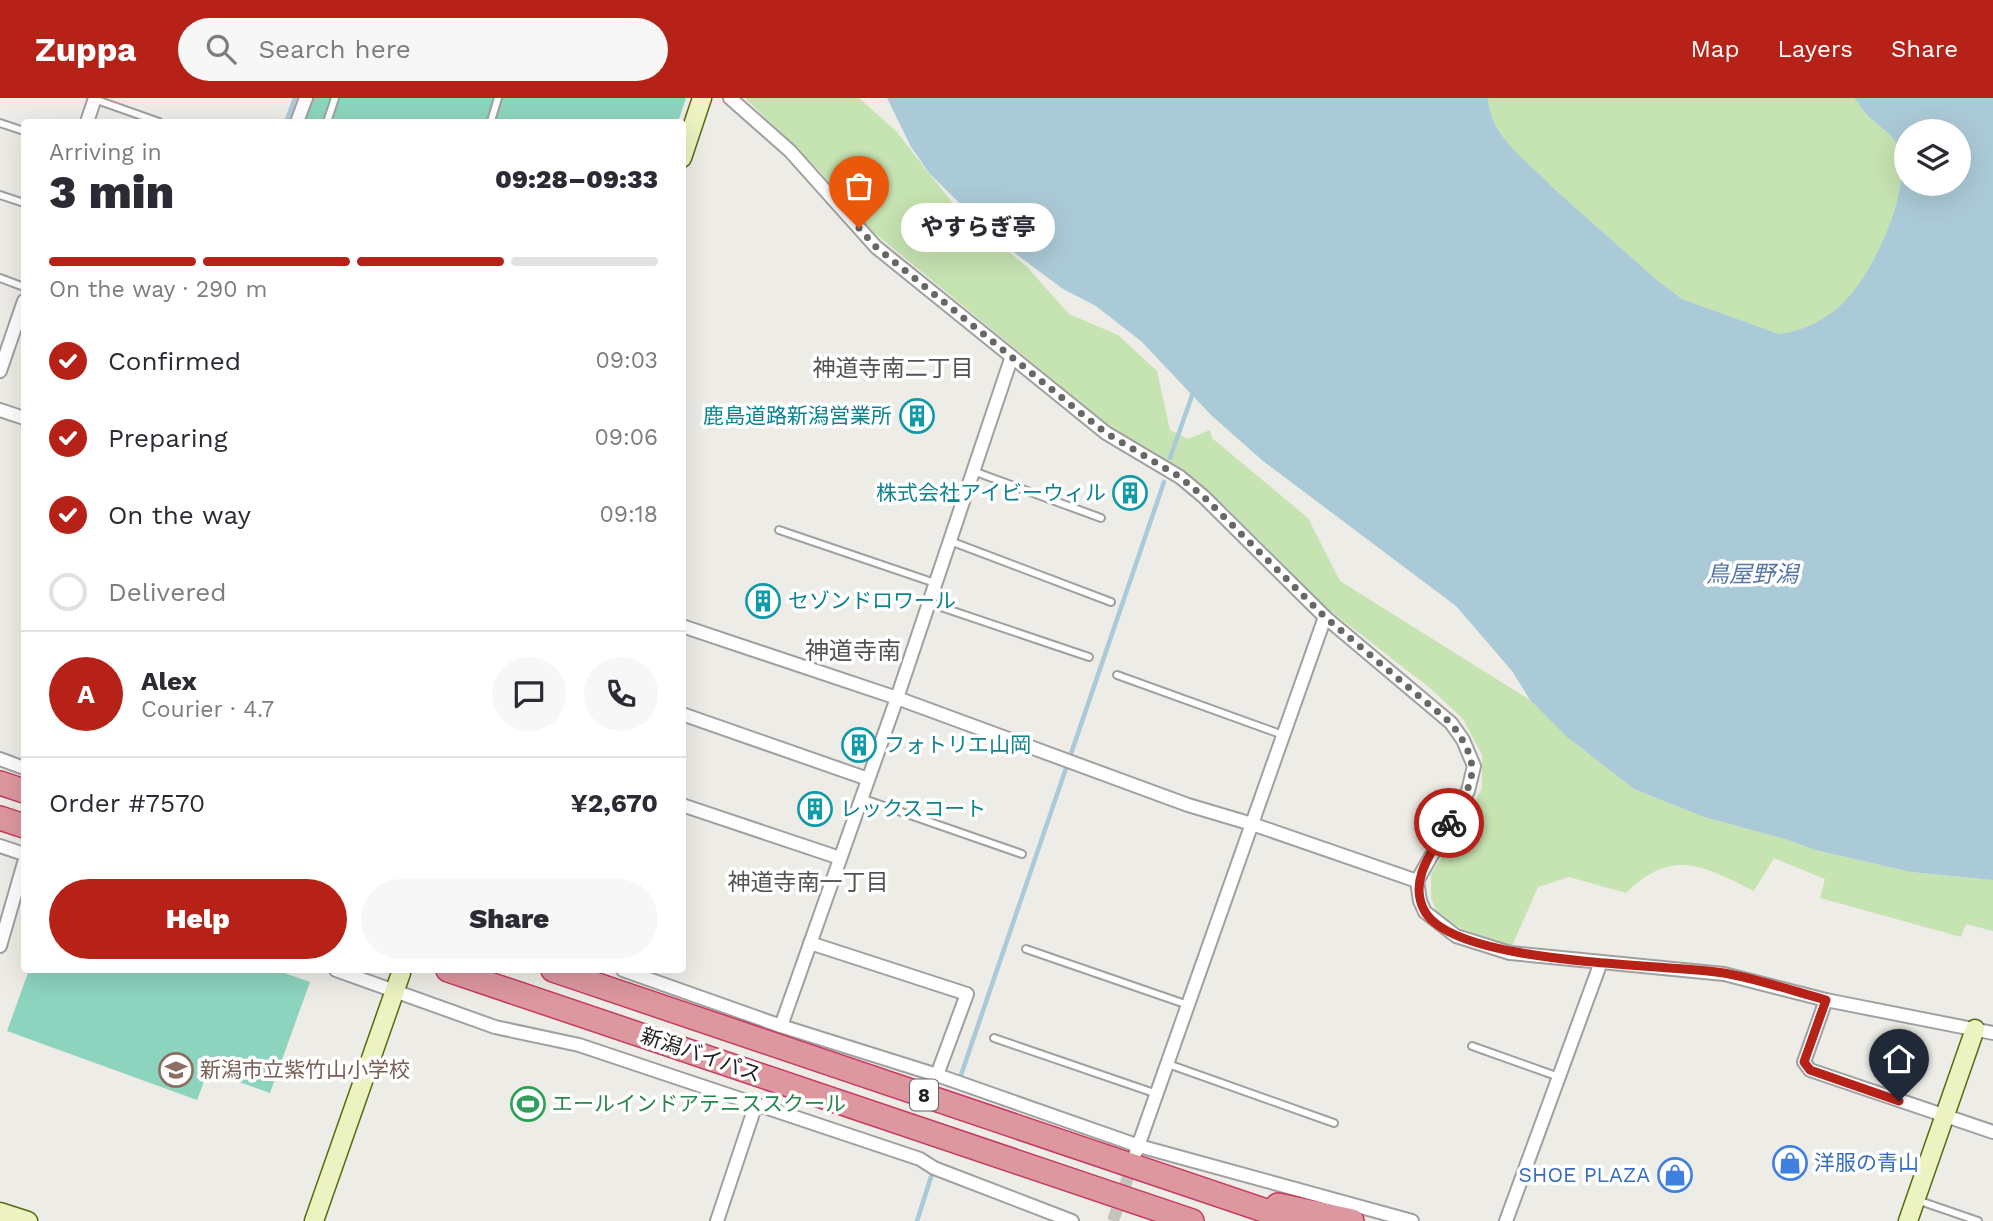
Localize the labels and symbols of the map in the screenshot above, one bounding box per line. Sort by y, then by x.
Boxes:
pin [829,156,889,228]
callout: やすらぎ亭 [901,204,1055,252]
district label: 神道寺南二丁目 [813,355,974,382]
building icon: 鹿島道路新潟営業所 [898,397,936,435]
place label: 鹿島道路新潟営業所 [703,403,892,428]
building icon: 株式会社アイビーウィル [1111,474,1149,512]
place label: 株式会社アイビーウィル [876,480,1106,505]
water label: 鳥屋野潟 [1706,561,1801,588]
building icon: セゾンドロワール [744,582,782,620]
place label: セゾンドロワール [788,588,956,613]
district label: 神道寺南 [805,637,901,665]
building icon: フォトリエ山岡 [840,726,878,764]
place label: フォトリエ山岡 [884,732,1031,757]
courier [1414,788,1484,858]
building icon: レックスコート [796,790,834,828]
place label: レックスコート [840,796,986,821]
district label: 神道寺南一丁目 [728,869,889,896]
street label: 新潟バイパス [638,1022,765,1087]
pin [1869,1029,1929,1101]
school or university icon: 新潟市立紫竹山小学校 [157,1051,195,1089]
place label: 新潟市立紫竹山小学校 [200,1057,410,1082]
road number: 8 [910,1079,938,1110]
sports icon: エールインドアテニススクール [509,1085,547,1123]
place label: エールインドアテニススクール [552,1091,846,1116]
shop icon: 洋服の青山 [1771,1144,1809,1182]
place label: 洋服の青山 [1814,1150,1919,1175]
shop icon: SHOE PLAZA [1656,1156,1694,1194]
place label: SHOE PLAZA [1519,1162,1650,1187]

